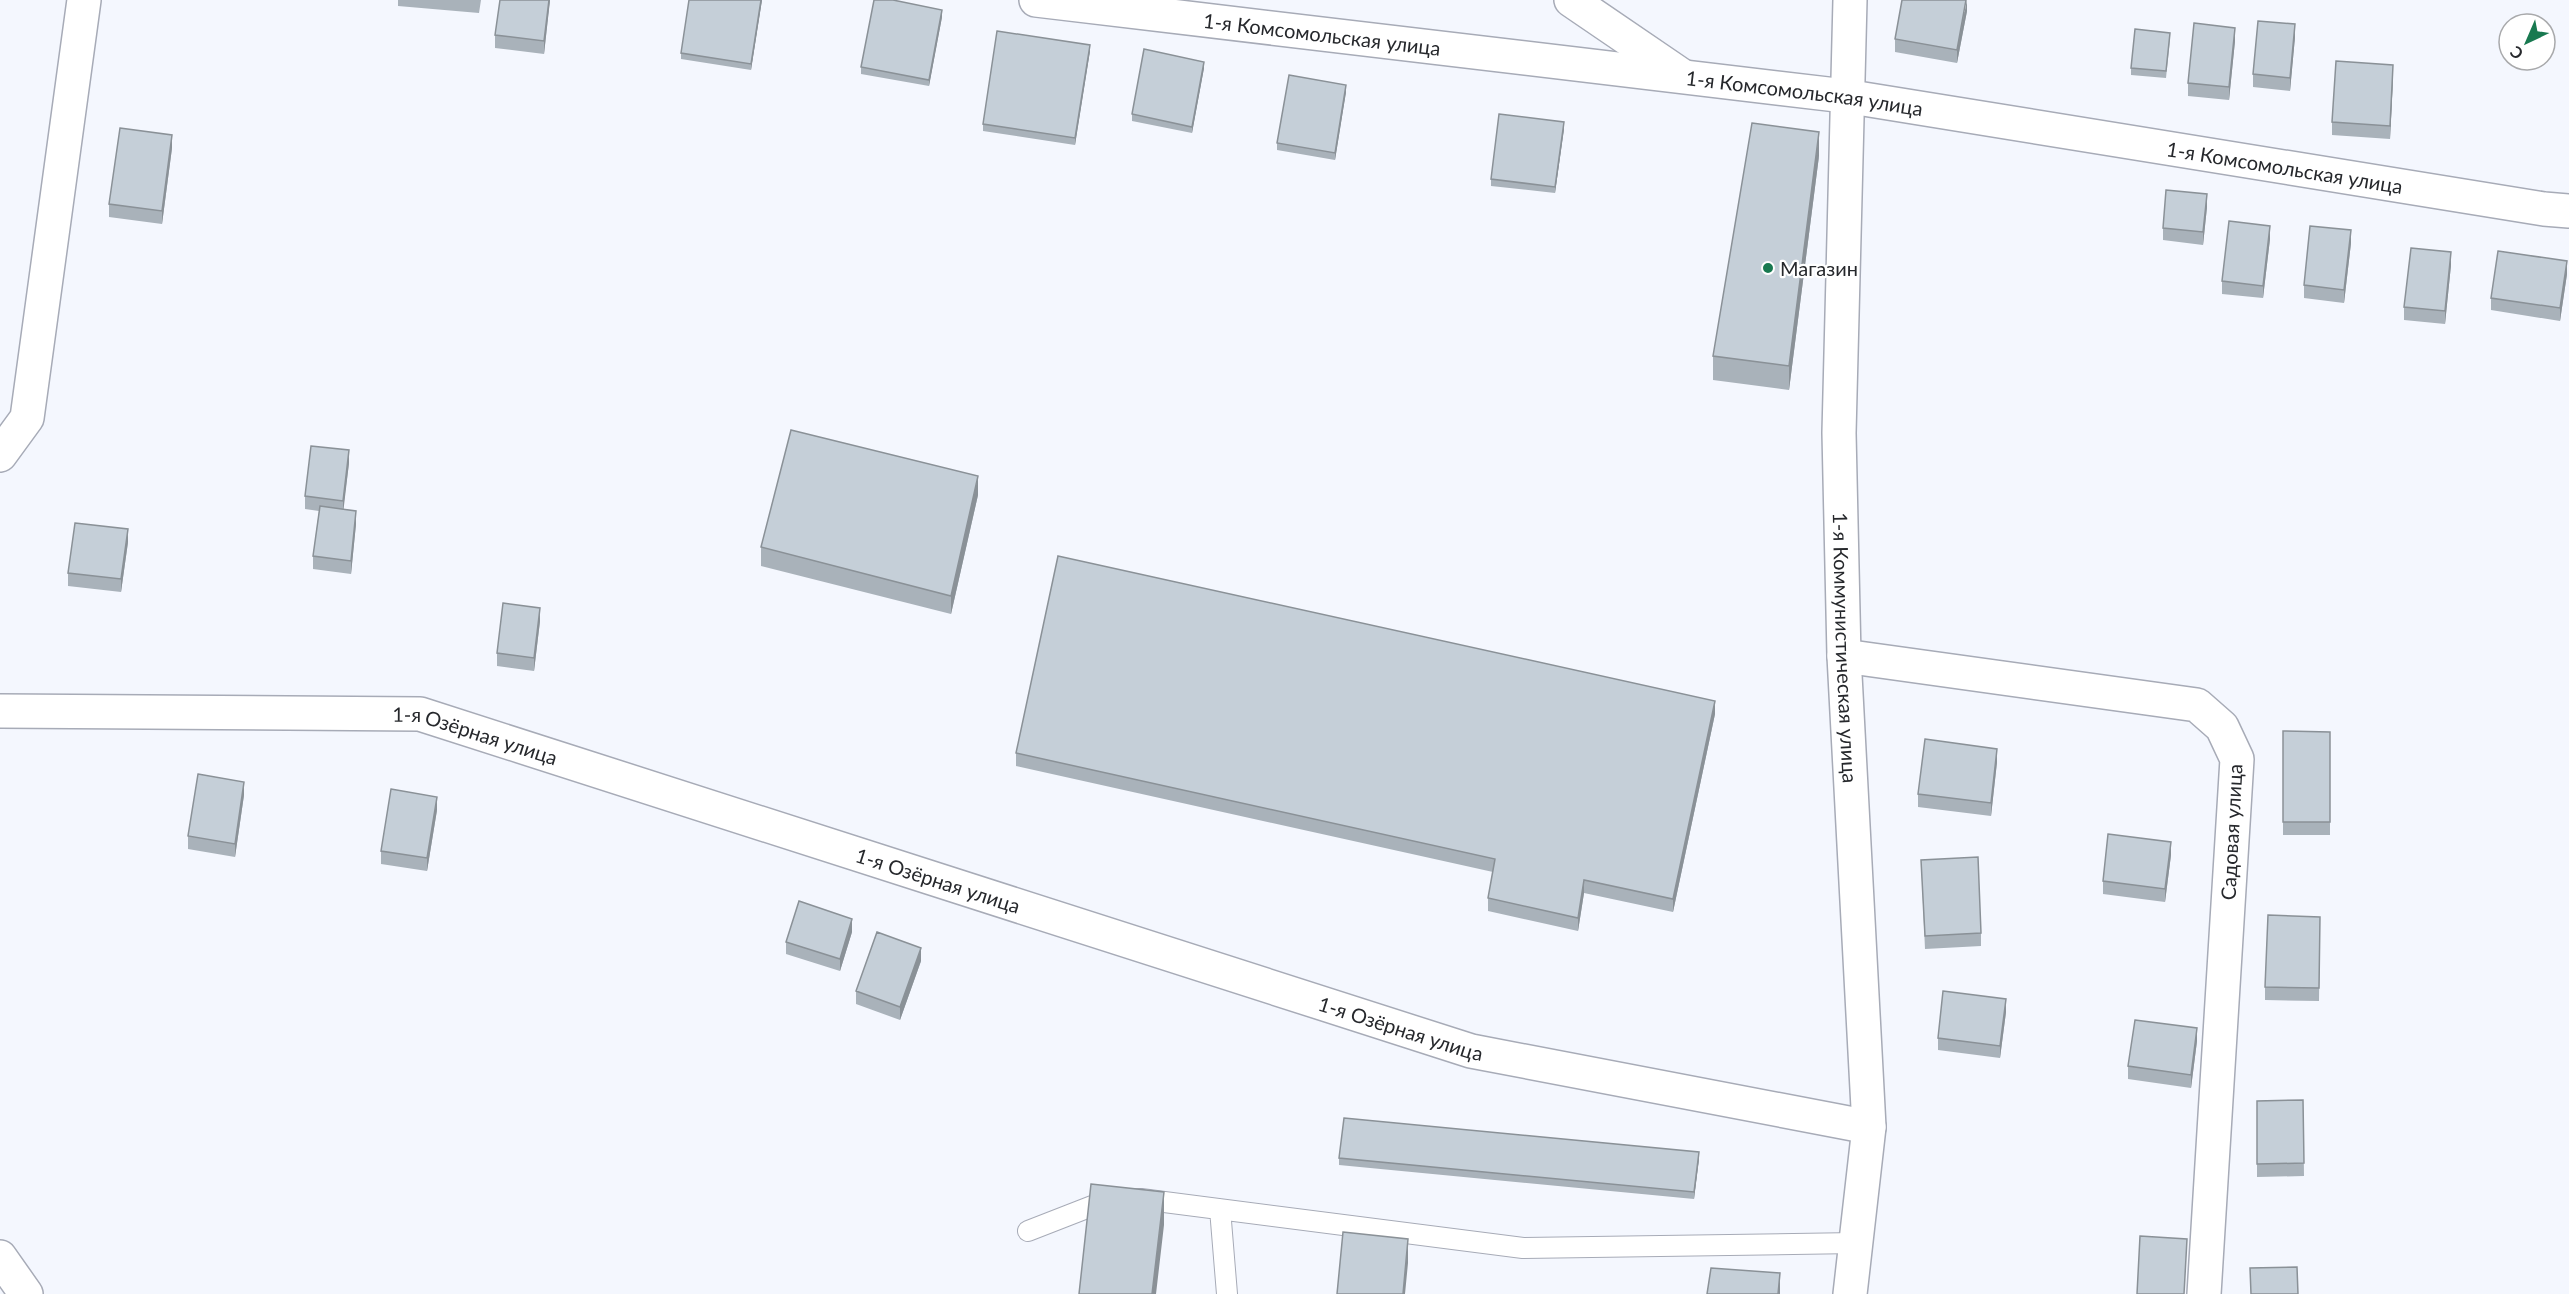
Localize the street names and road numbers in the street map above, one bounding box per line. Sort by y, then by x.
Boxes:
street label: 1-я Комсомольская улица [1202,8,1442,60]
street label: 1-я Комсомольская улица [1685,65,1925,120]
street label: 1-я Комсомольская улица [2165,136,2404,198]
street label: 1-я Коммунистическая улица [1829,512,1863,784]
street label: 1-я Озёрная улица [392,702,560,769]
street label: Садовая улица [2215,763,2247,901]
street label: 1-я Озёрная улица [853,843,1023,918]
street label: 1-я Озёрная улица [1316,991,1485,1065]

